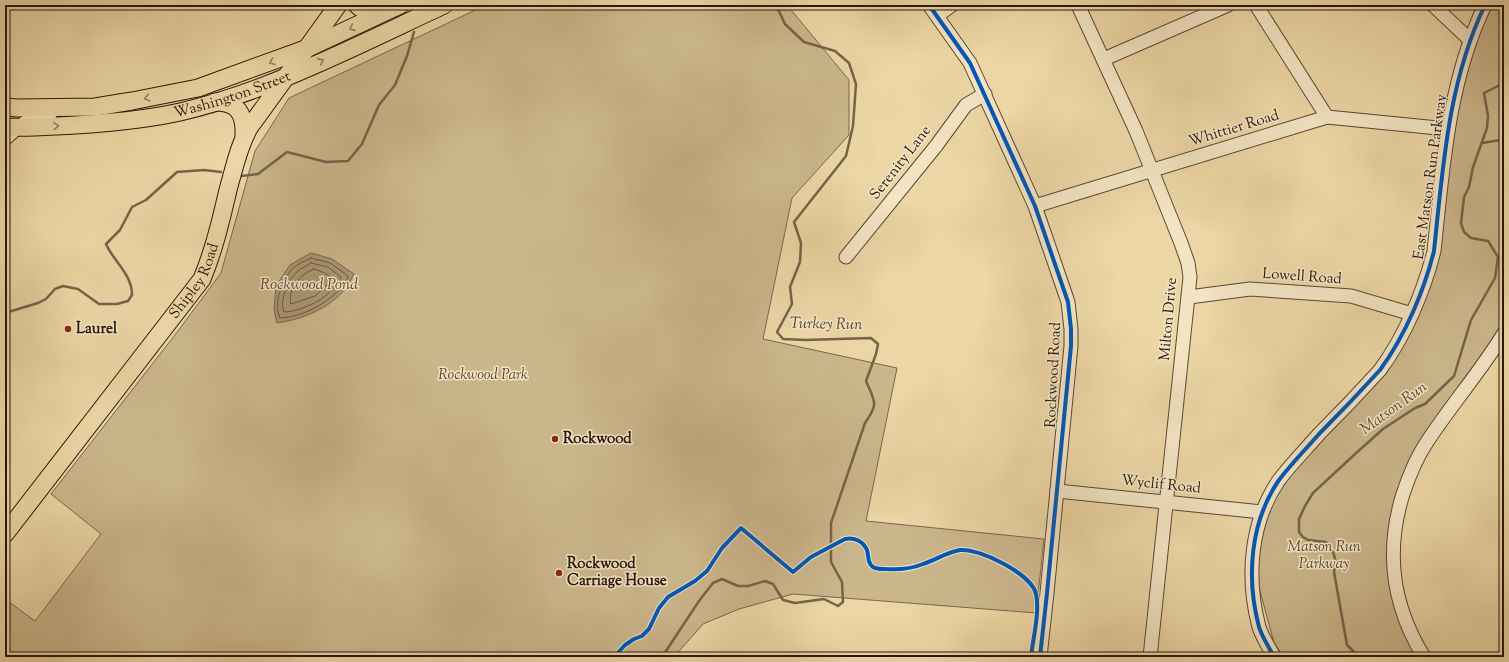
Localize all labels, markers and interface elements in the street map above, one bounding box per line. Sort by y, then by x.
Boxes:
one-way arrow [349,23,356,31]
one-way arrow [268,57,275,65]
one-way arrow [317,58,325,66]
street label: Washington Street [172,66,294,124]
street label: East Matson Run Parkway [1409,92,1453,261]
one-way arrow [144,94,150,102]
street label: Whittier Road [1186,105,1282,153]
street label: Serenity Lane [865,121,937,205]
one-way arrow [53,122,59,130]
street label: Shipley Road [164,240,225,323]
street label: Lowell Road [1261,264,1343,290]
water label: Rockwood Pond [260,274,358,297]
street label: Milton Drive [1155,276,1183,362]
water label: Turkey Run [789,313,863,337]
place label: Laurel [76,319,118,340]
street label: Rockwood Road [1041,321,1067,428]
marker: Laurel [63,324,73,334]
park label: Rockwood Park [438,365,528,386]
water label: Matson Run [1356,376,1433,441]
place label: Rockwood [563,429,632,450]
marker: Rockwood [550,434,560,444]
street label: Wyclif Road [1120,470,1202,500]
park label: Matson Run Parkway [1287,537,1361,575]
place label: Rockwood Carriage House [567,554,667,592]
marker: Rockwood Carriage House [554,568,564,578]

